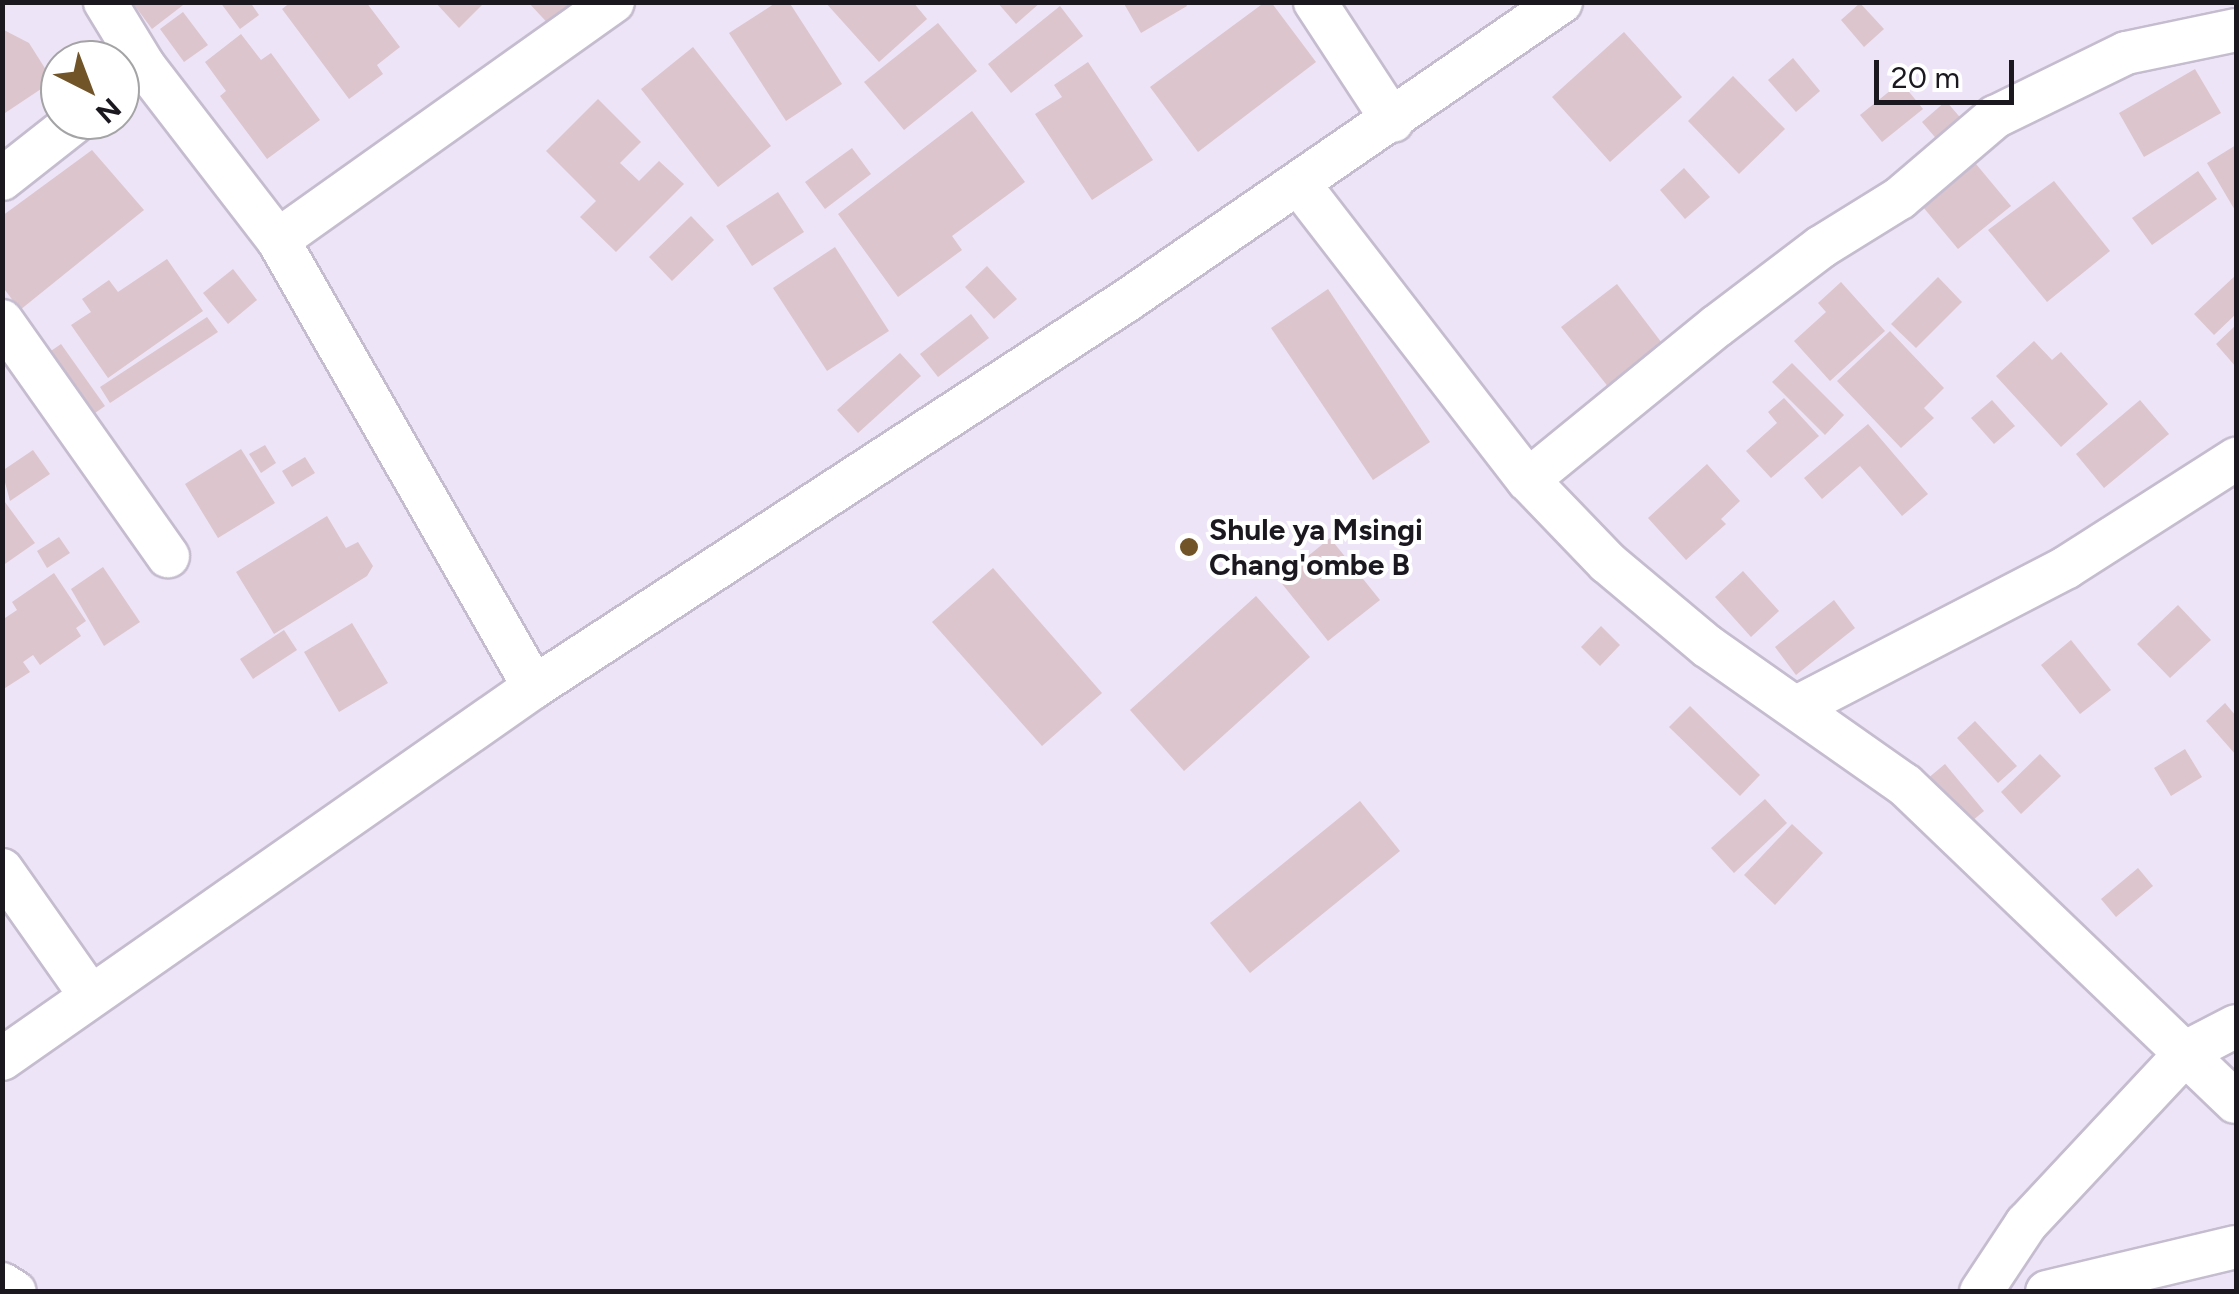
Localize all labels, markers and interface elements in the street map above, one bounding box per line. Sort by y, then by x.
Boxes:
north arrow [40,40,140,140]
scale bar [1879,40,2019,102]
text: 20 m [1891,59,1960,96]
text: N [89,91,128,131]
place label: Shule ya Msingi Chang'ombe B [1209,512,1423,582]
marker: Shule ya Msingi Chang'ombe B [1178,536,1200,558]

